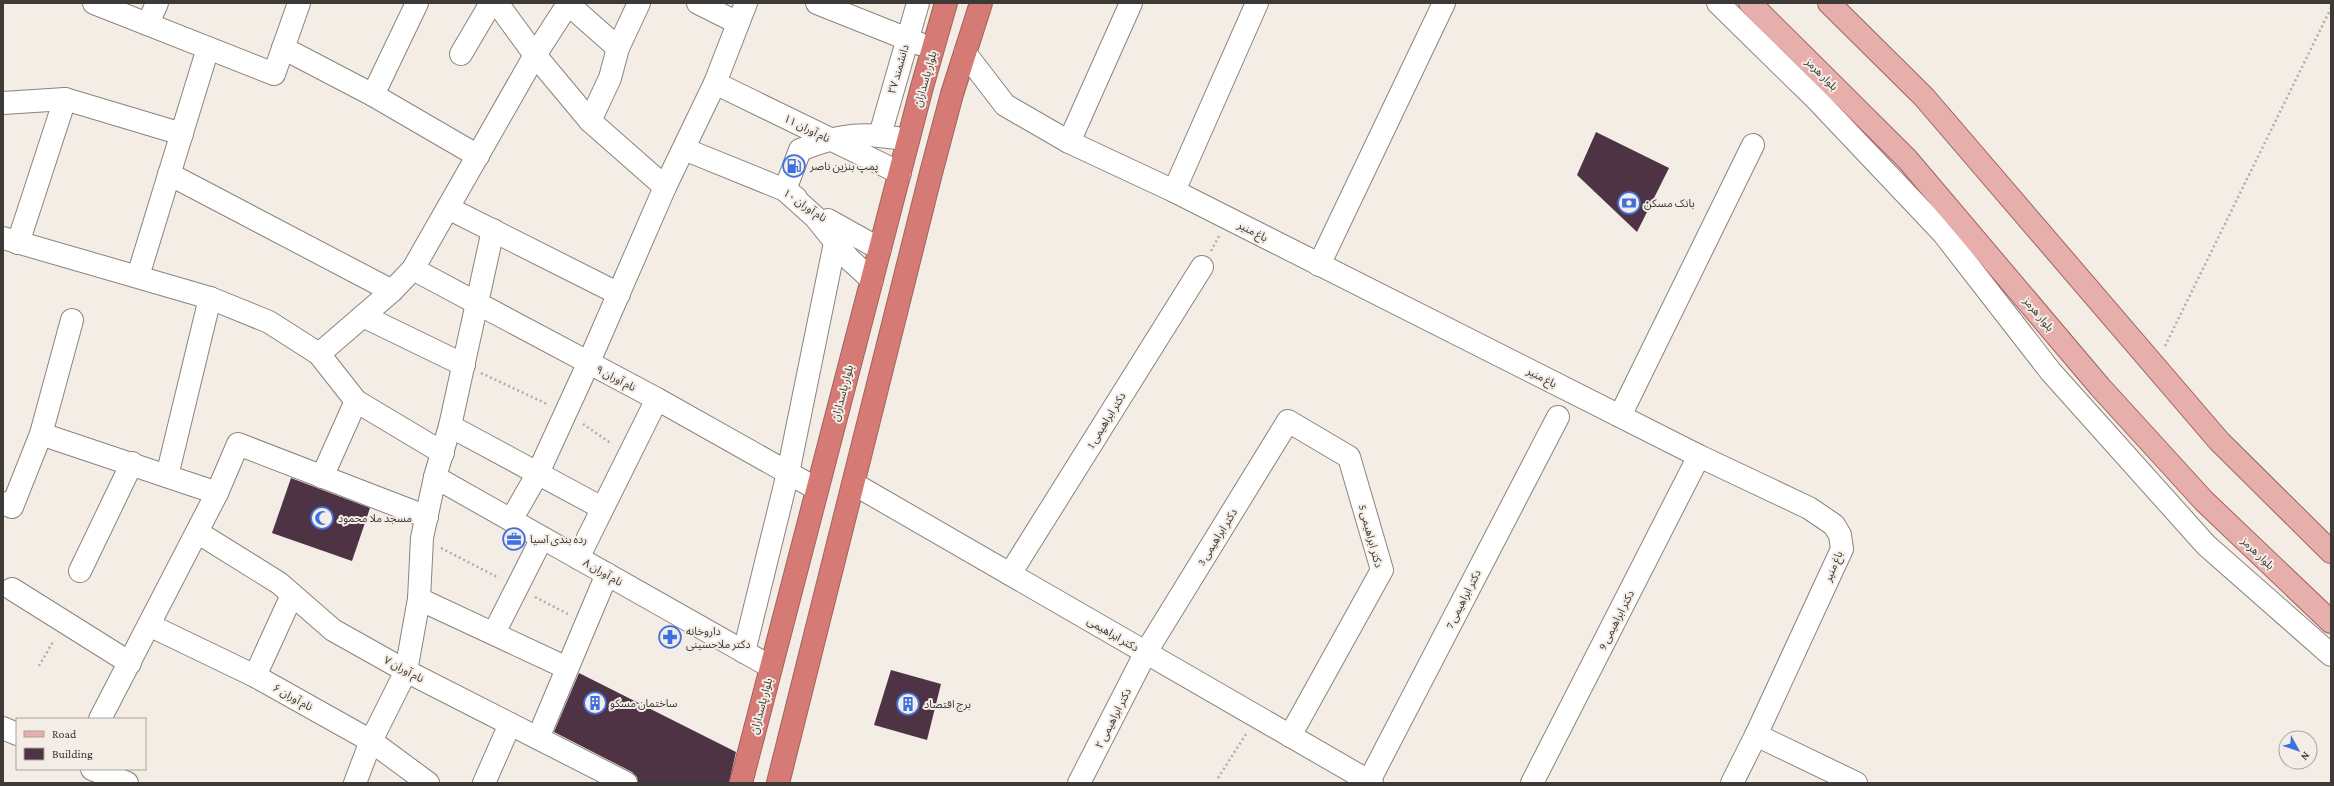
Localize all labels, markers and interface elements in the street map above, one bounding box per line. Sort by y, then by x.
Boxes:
street label: دانشمند ۲۷ [885,43,911,95]
street label: بلوار پاسداران [911,50,941,109]
street label: بلوار هرمز [1802,55,1841,93]
street label: نام آوران ۱۱ [781,112,832,146]
fuel station icon: پمپ بنزین ناصر [781,153,807,179]
place label: پمپ بنزین ناصر [809,160,878,174]
street label: نام آوران ۱۰ [780,186,829,226]
bank icon: بانک مسکن [1616,190,1642,216]
place label: بانک مسکن [1644,197,1695,210]
street label: باغ منیر [1234,218,1270,245]
street label: بلوار هرمز [2020,294,2057,334]
street label: نام آوران ۹ [593,363,638,395]
street label: بلوار پاسداران [829,364,857,423]
street label: باغ منیر [1523,364,1559,391]
street label: دکتر ابراهیمی 1 [1084,390,1129,451]
street label: دکتر ابراهیمی 5 [1356,503,1385,569]
mosque icon: مسجد ملا محمود [309,505,335,531]
street label: دکتر ابراهیمی 3 [1195,506,1240,568]
place label: مسجد ملا محمود [338,512,412,525]
office icon: رده بندی آسیا [501,526,527,552]
place label: رده بندی آسیا [530,533,587,546]
street label: بلوار هرمز [2238,534,2277,572]
street label: باغ منیر [1821,549,1847,585]
street label: نام آوران ۸ [580,556,625,590]
street label: دکتر ابراهیمی 7 [1443,567,1484,631]
street label: دکتر ابراهیمی 9 [1596,588,1637,652]
street label: دکتر ابراهیمی [1085,614,1141,654]
pharmacy icon: داروخانه دکتر ملاحسینی [657,624,683,650]
place label: داروخانه دکتر ملاحسینی [686,625,750,651]
street label: نام آوران ۷ [381,654,426,686]
street label: بلوار پاسداران [748,677,776,736]
street label: نام آوران ۶ [270,681,315,715]
street label: دکتر ابراهیمی ۲ [1093,686,1134,751]
building icon: ساختمان مسکو [582,690,608,716]
building icon: برج اقتصاد [895,691,921,717]
place label: ساختمان مسکو [610,697,678,710]
place label: برج اقتصاد [924,698,971,712]
legend [16,718,146,770]
text: Road [52,727,77,741]
north arrow [2278,730,2318,770]
text: Building [52,747,93,761]
text: N [2298,750,2313,764]

